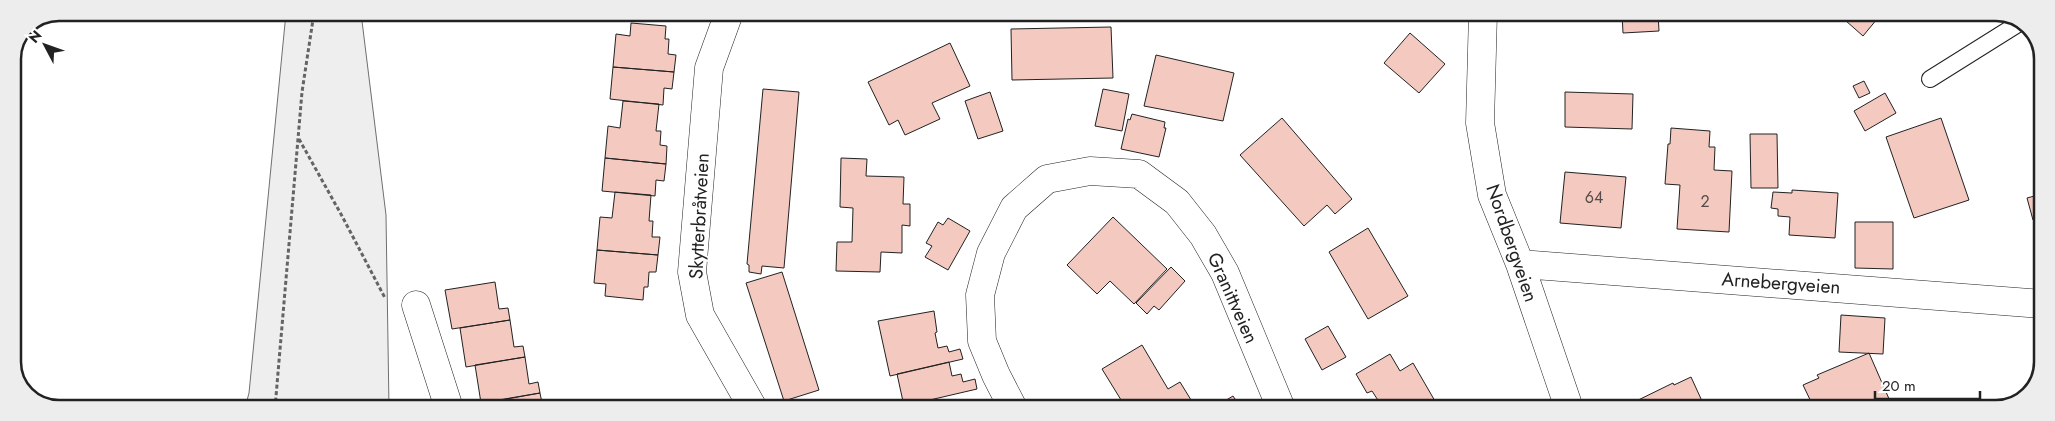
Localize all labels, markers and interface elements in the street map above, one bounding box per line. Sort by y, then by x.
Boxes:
north arrow [20,20,70,70]
text: N [24,26,46,47]
street label: Skytterbråtveien [682,152,716,280]
street label: Nordbergveien [1479,181,1545,305]
house number: 64 [1585,186,1603,209]
house number: 2 [1700,190,1710,213]
street label: Granittveien [1201,248,1265,348]
street label: Arnebergveien [1721,265,1841,301]
scale bar [1875,368,1980,400]
text: 20 m [1882,375,1916,397]

